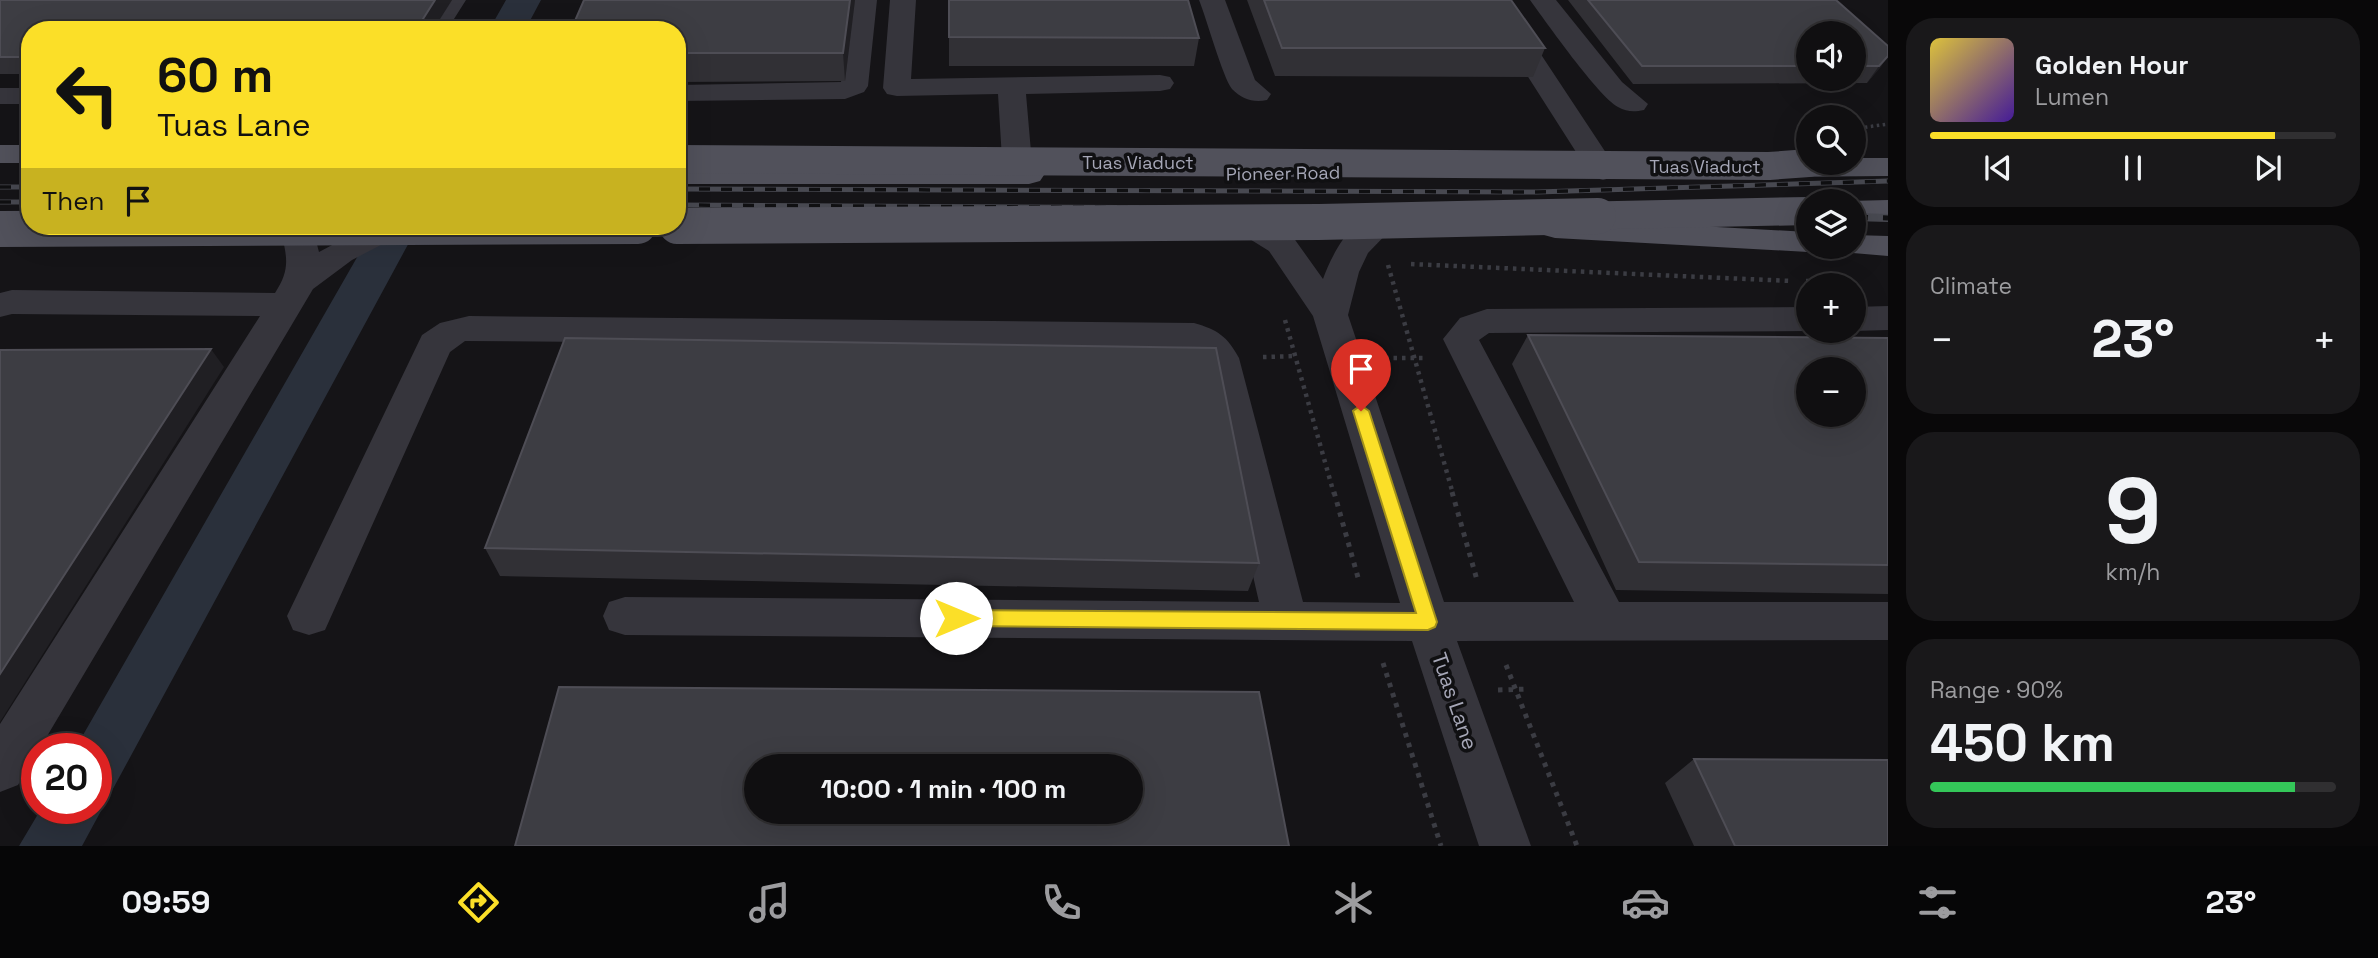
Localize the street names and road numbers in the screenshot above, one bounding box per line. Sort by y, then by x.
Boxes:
street label: Tuas Viaduct [1082,151,1194,174]
street label: Tuas Viaduct [1649,155,1761,178]
street label: Pioneer Road [1226,161,1340,185]
street label: Tuas Lane [1426,649,1484,753]

